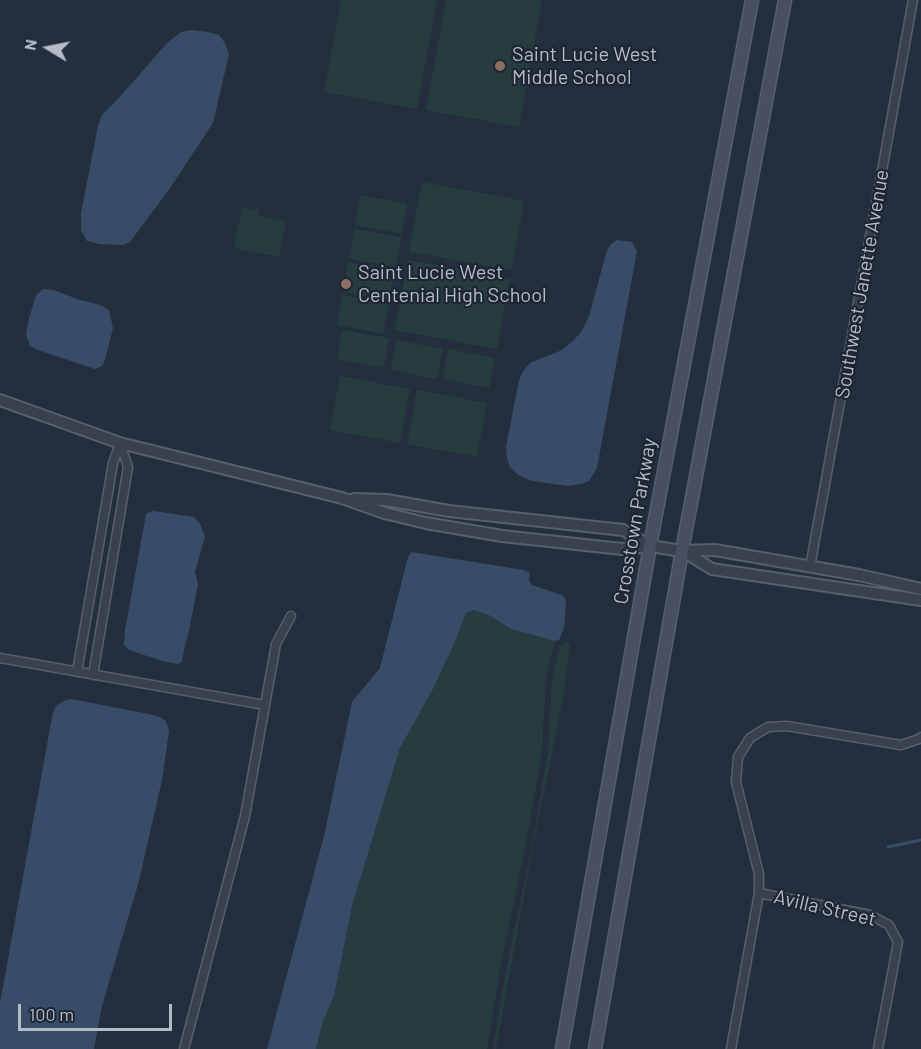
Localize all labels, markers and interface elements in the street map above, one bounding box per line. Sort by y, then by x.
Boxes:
north arrow [18,18,78,78]
text: N [20,38,40,52]
place label: Saint Lucie West Middle School [512,42,657,89]
marker: Saint Lucie West Middle School [493,59,507,73]
street label: Southwest Janette Avenue [830,168,894,400]
place label: Saint Lucie West Centenial High School [358,260,547,307]
marker: Saint Lucie West Centenial High School [339,277,353,291]
street label: Crosstown Parkway [609,436,661,606]
street label: Avilla Street [772,885,878,931]
scale bar [21,992,176,1030]
text: 100 m [29,1003,74,1025]

